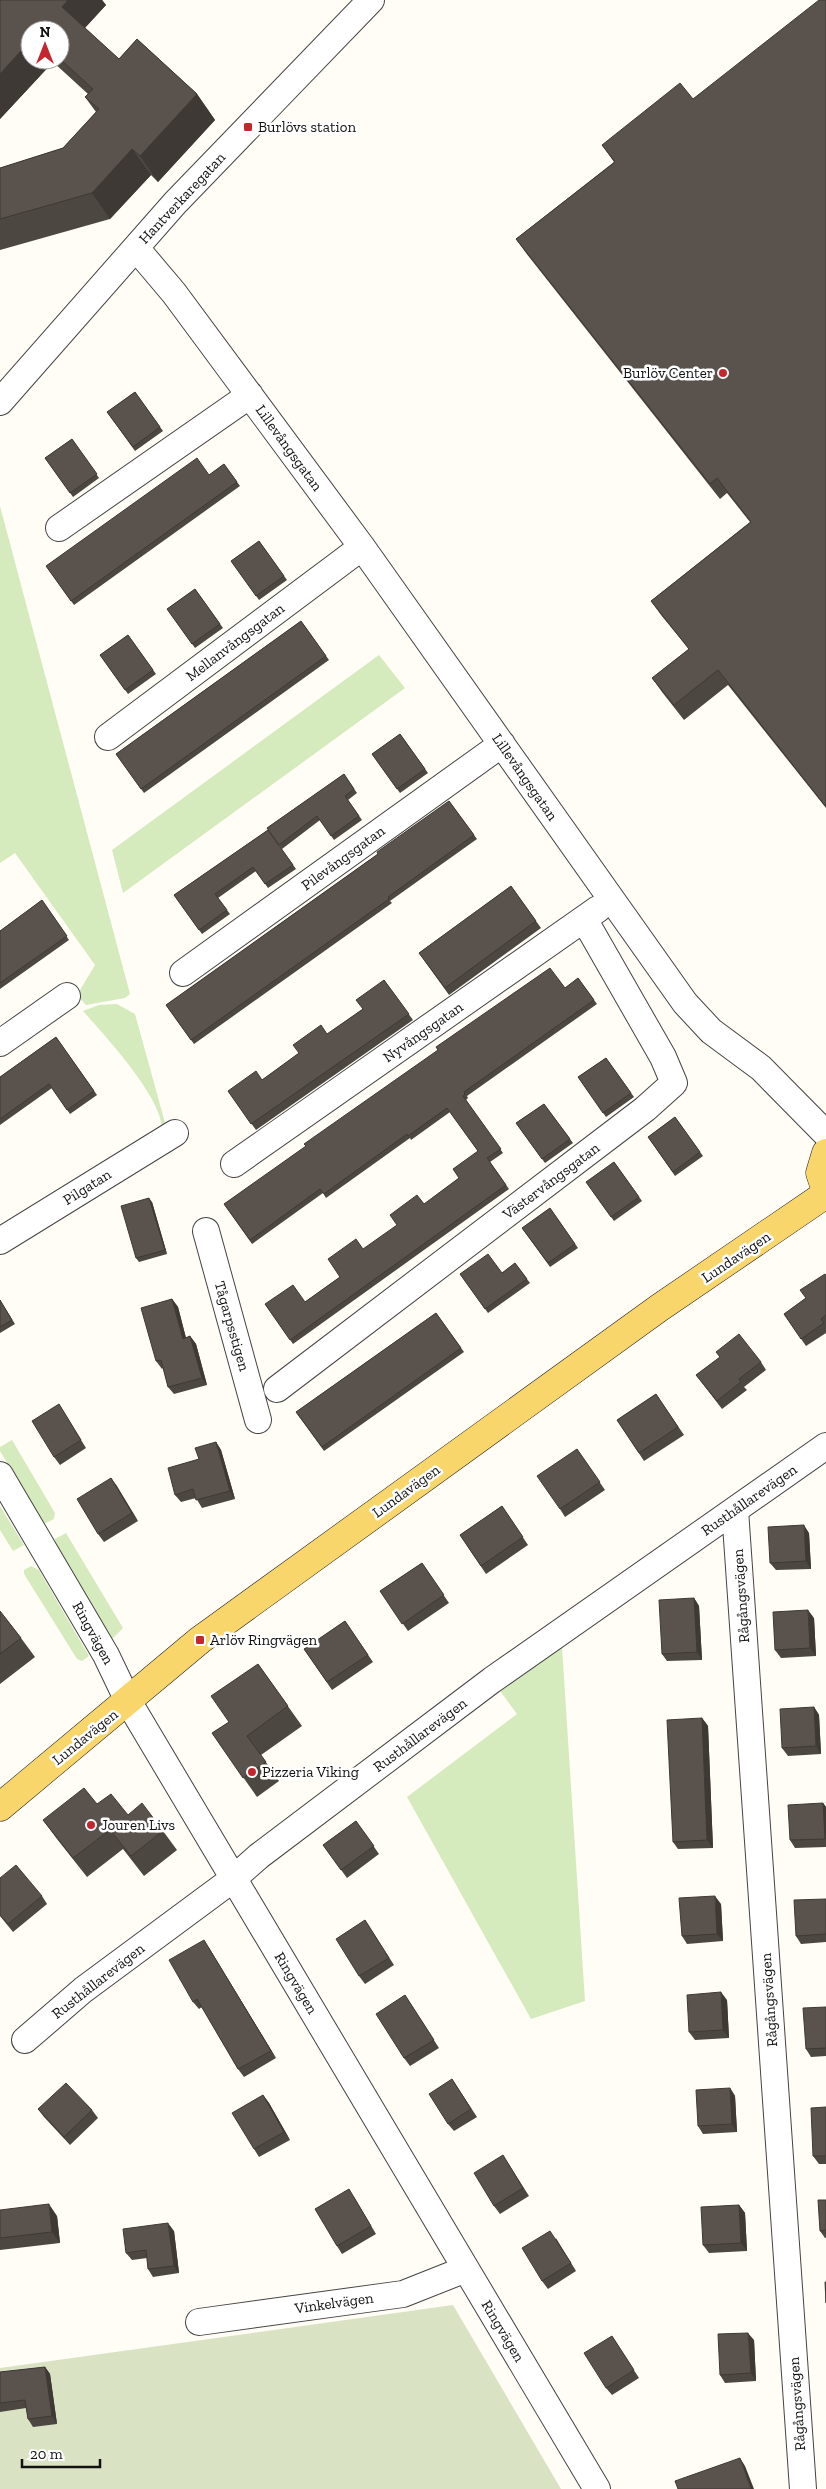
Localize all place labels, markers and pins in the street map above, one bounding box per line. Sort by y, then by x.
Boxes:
place label: Burlövs station [258,118,356,136]
marker: Burlövs station [242,121,254,133]
place label: Burlöv Center [623,364,713,382]
marker: Burlöv Center [717,367,729,379]
place label: Arlöv Ringvägen [210,1631,317,1649]
marker: Arlöv Ringvägen [194,1634,206,1646]
place label: Pizzeria Viking [262,1763,359,1781]
marker: Pizzeria Viking [246,1766,258,1778]
place label: Jouren Livs [101,1816,175,1834]
marker: Jouren Livs [85,1819,97,1831]

